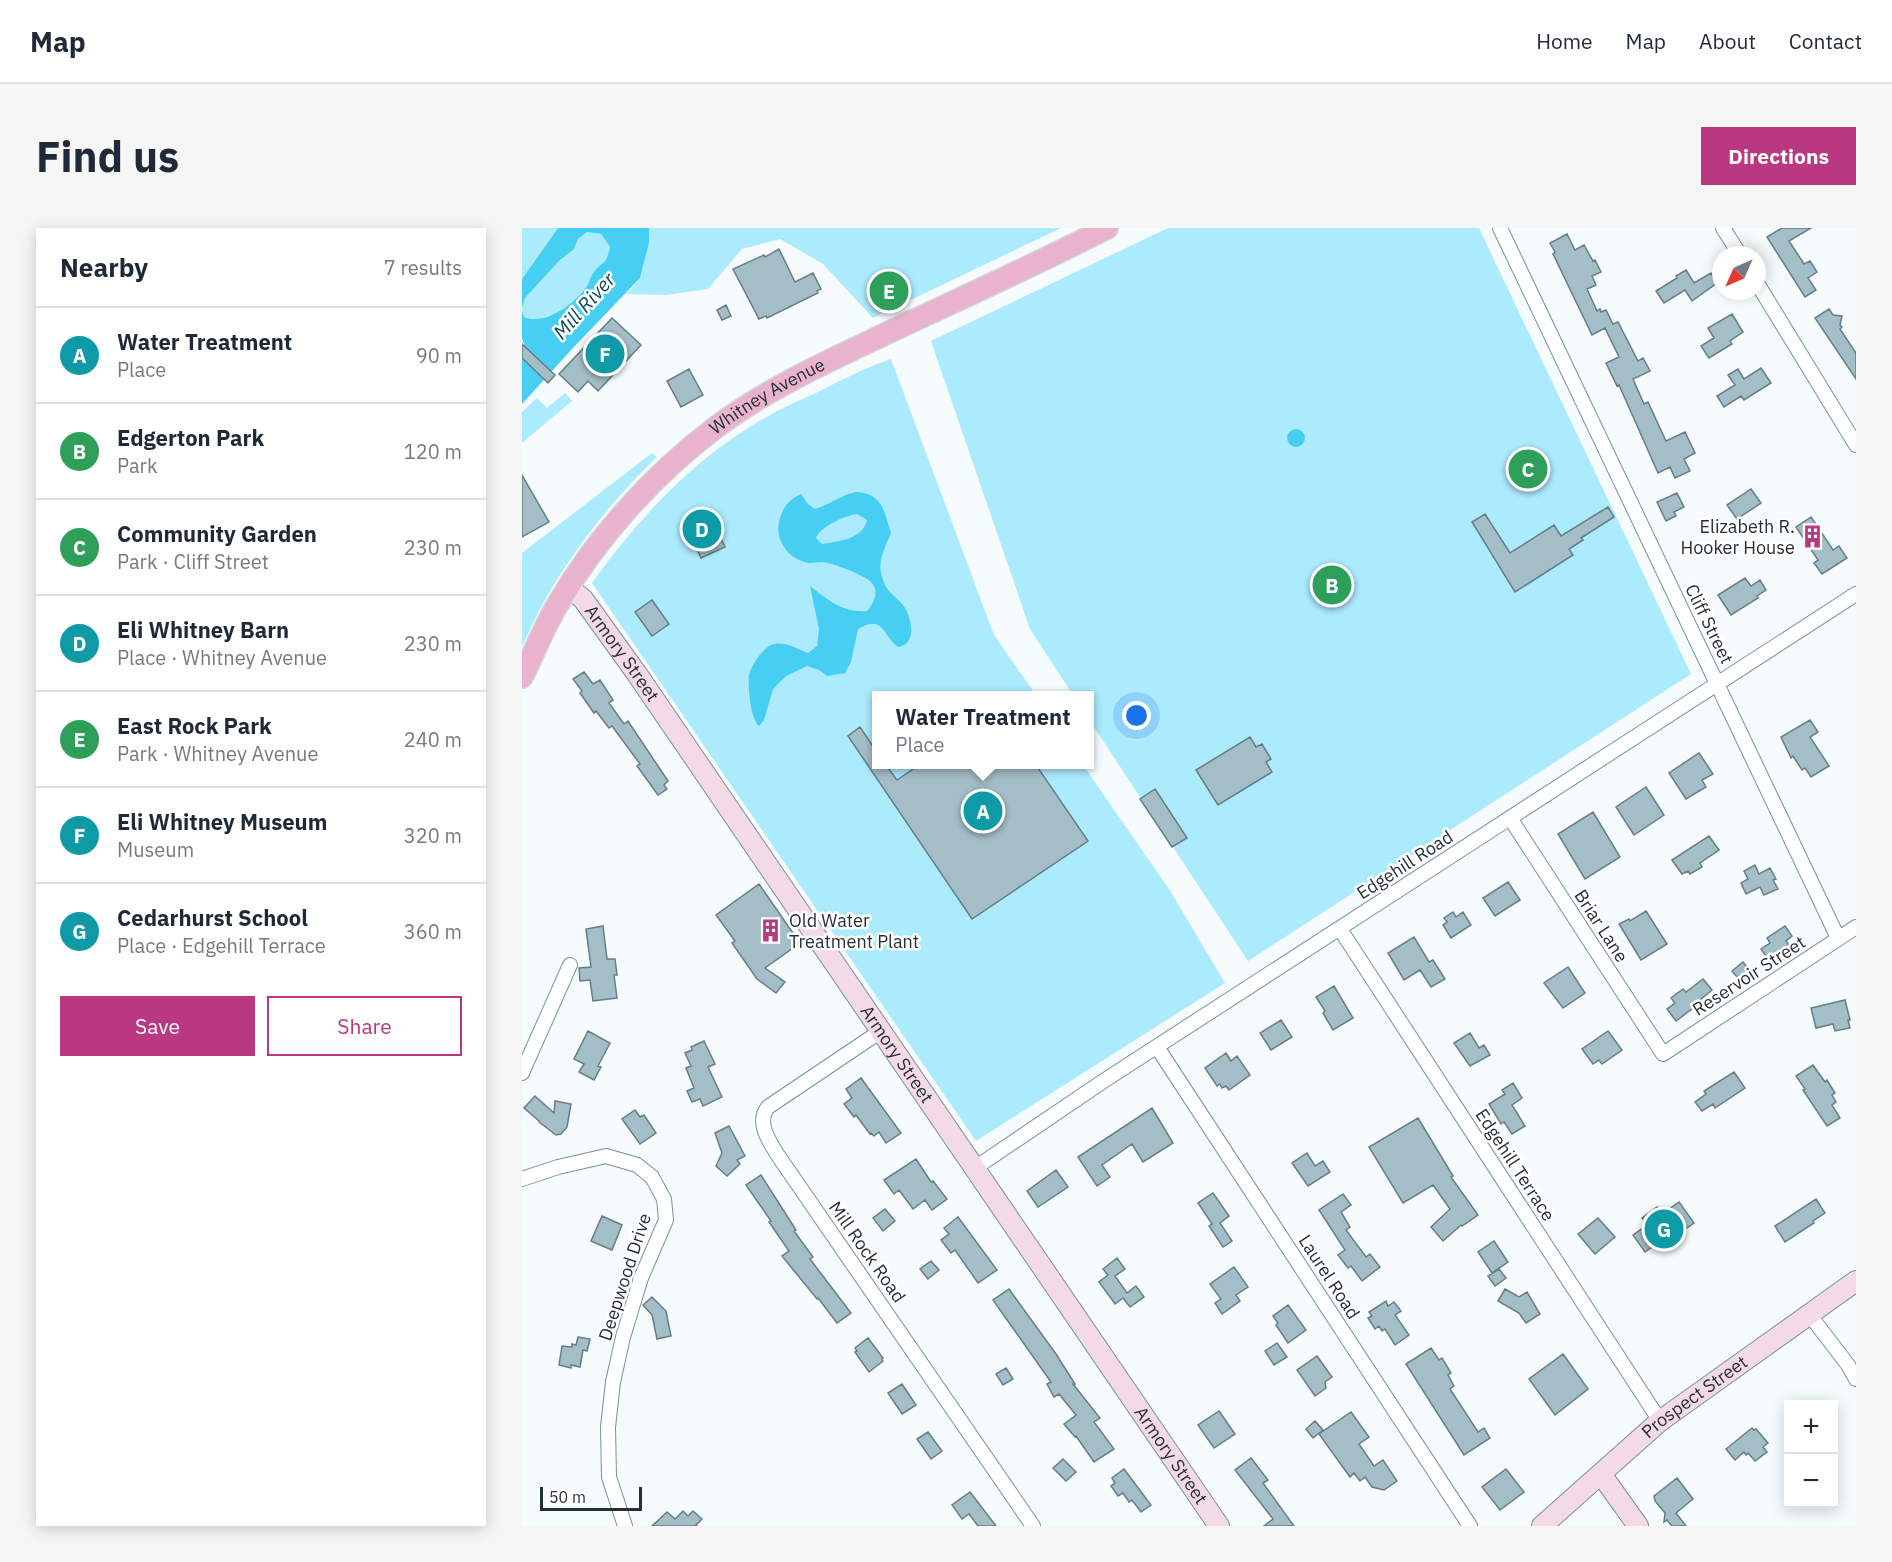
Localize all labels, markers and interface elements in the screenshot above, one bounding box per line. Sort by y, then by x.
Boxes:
text: Map [30,23,86,60]
text: Home [1536,27,1593,55]
text: Map [1626,27,1666,55]
text: About [1699,27,1756,55]
text: Contact [1789,27,1862,55]
button: Directions [1701,127,1856,185]
text: Find us [36,129,179,184]
north arrow [1712,246,1766,300]
text: Nearby [60,250,148,284]
text: 7 results [384,254,462,281]
water label: Mill River [547,266,621,345]
pin: E [870,268,908,314]
text: Water Treatment [117,327,292,356]
pin: F [586,332,625,376]
text: A [73,342,86,369]
text: 90 m [416,342,462,369]
street label: Whitney Avenue [705,353,829,439]
text: Place [117,356,166,383]
text: Edgerton Park [117,423,264,452]
text: B [73,438,86,465]
text: 120 m [404,438,462,465]
pin: C [1508,446,1548,492]
text: Park [117,452,157,479]
pin: D [682,506,722,552]
place label: Elizabeth R. Hooker House [1681,515,1795,559]
text: Community Garden [117,519,317,548]
building icon: Elizabeth R. Hooker House [1800,524,1826,550]
text: C [73,534,86,561]
text: 230 m [404,534,462,561]
text: Park · Cliff Street [117,548,269,575]
pin: B [1312,562,1352,608]
street label: Cliff Street [1680,580,1739,667]
street label: Armory Street [580,600,664,706]
text: Eli Whitney Barn [117,615,289,644]
text: D [73,630,86,657]
text: 230 m [404,630,462,657]
text: Place · Whitney Avenue [117,644,327,671]
popup [872,691,1094,769]
your location [1122,701,1151,730]
text: Water Treatment [895,702,1071,731]
text: East Rock Park [117,711,272,740]
text: E [73,726,86,753]
text: 240 m [404,726,462,753]
text: Place [895,731,945,758]
text: Park · Whitney Avenue [117,740,318,767]
pin: A [964,788,1002,834]
text: Eli Whitney Museum [117,807,327,836]
text: F [74,822,85,849]
text: 320 m [404,822,462,849]
street label: Edgehill Road [1352,825,1457,904]
text: Museum [117,836,194,863]
street label: Briar Lane [1569,885,1633,966]
text: Cedarhurst School [117,903,308,932]
place label: Old Water Treatment Plant [789,909,919,953]
text: G [72,918,87,945]
text: 360 m [404,918,462,945]
building icon: Old Water Treatment Plant [758,918,784,944]
street label: Reservoir Street [1688,931,1810,1021]
text: Place · Edgehill Terrace [117,932,326,959]
button: Save [60,996,255,1056]
button: Share [267,996,462,1056]
street label: Armory Street [856,1001,939,1107]
street label: Edgehill Terrace [1471,1104,1560,1225]
street label: Mill Rock Road [824,1197,911,1307]
pin: G [1644,1206,1684,1252]
street label: Deepwood Drive [593,1210,656,1343]
street label: Laurel Road [1294,1230,1365,1323]
street label: Prospect Street [1637,1350,1752,1443]
map controls [1784,1400,1838,1508]
button: + [1784,1400,1838,1454]
street label: Armory Street [1130,1402,1213,1508]
button: − [1784,1454,1838,1508]
scale bar [540,1484,642,1512]
text: 50 m [549,1487,586,1507]

